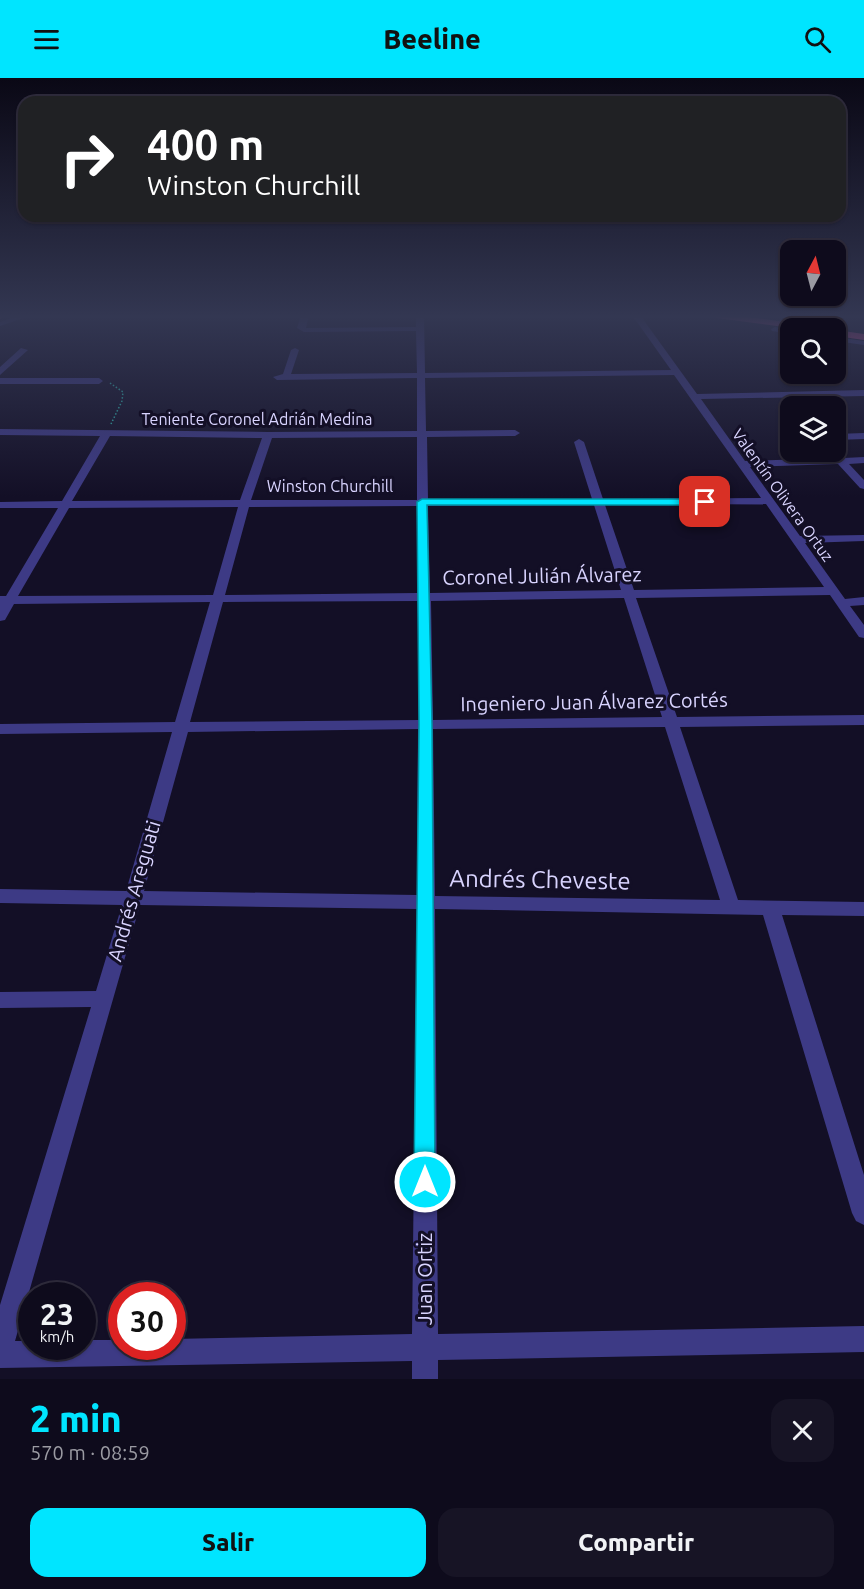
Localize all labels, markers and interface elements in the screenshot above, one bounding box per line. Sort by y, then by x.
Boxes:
icon: menu [30,23,63,56]
icon: search [801,23,834,56]
text: Beeline [383,24,481,54]
icon: right [48,120,126,198]
text: 400 m [147,121,264,168]
text: Winston Churchill [147,170,360,200]
north arrow [780,240,846,306]
map controls [780,240,846,462]
button: search [780,318,846,384]
button: layers [780,396,846,462]
street label: Teniente Coronel Adrián Medina [141,410,373,428]
street label: Valentín Olivera Ortuz [729,425,837,565]
pin [679,476,730,527]
street label: Winston Churchill [267,477,393,495]
icon: arrive [688,485,721,518]
street label: Coronel Julián Álvarez [442,562,642,589]
street label: Ingeniero Juan Álvarez Cortés [460,688,728,715]
street label: Andrés Areguati [102,818,165,964]
street label: Andrés Cheveste [449,864,631,895]
position arrow [393,1150,457,1214]
street label: Juan Ortiz [413,1233,436,1325]
speed limit sign: 30 [108,1282,186,1360]
text: 23 [40,1297,74,1331]
text: km/h [40,1328,74,1345]
text: 2 min [30,1398,122,1439]
button: close [771,1399,834,1462]
text: 570 m · 08:59 [30,1441,150,1464]
button: Salir [30,1508,426,1577]
button: Compartir [438,1508,834,1577]

